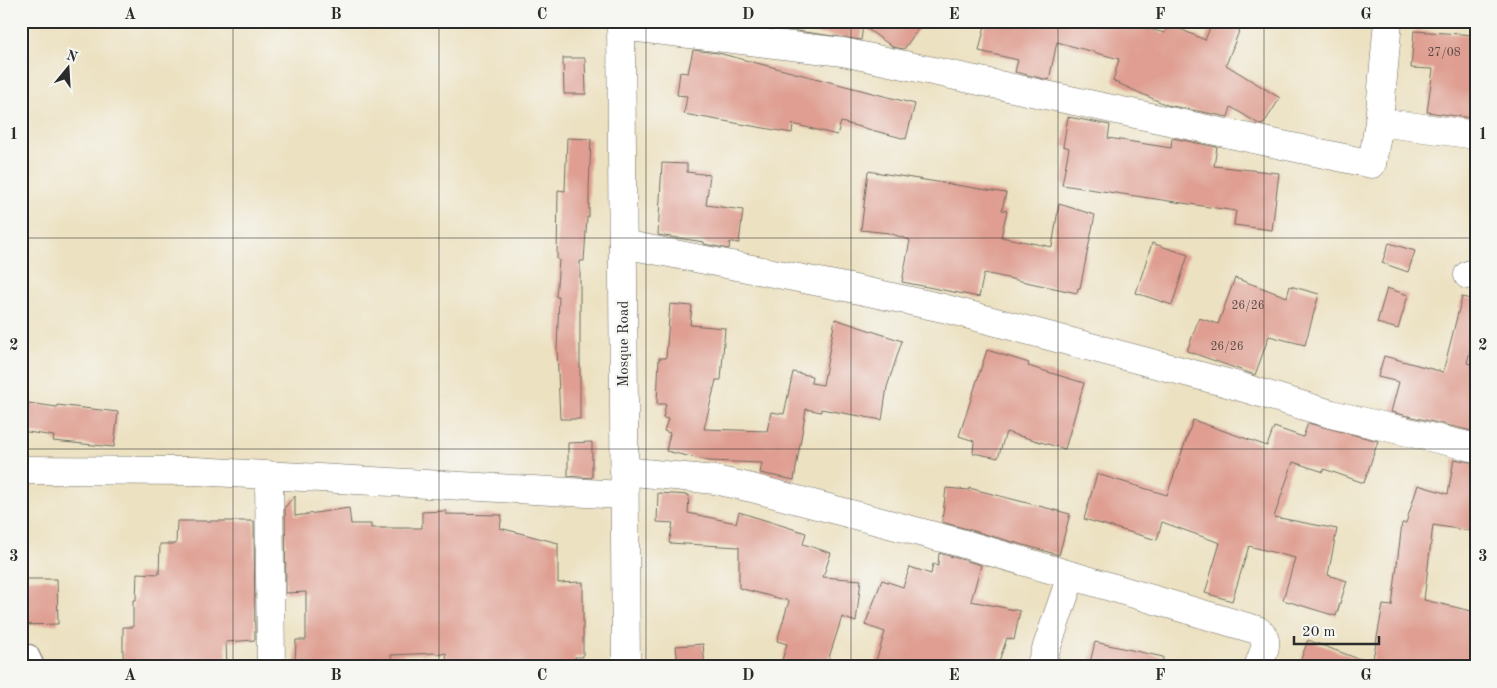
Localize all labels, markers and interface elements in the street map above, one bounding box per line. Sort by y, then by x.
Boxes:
text: A [124,7,136,23]
text: B [330,7,342,23]
text: C [537,7,547,23]
text: D [742,7,754,23]
text: E [948,7,960,23]
text: F [1155,7,1166,23]
text: G [1360,7,1372,23]
north arrow [42,42,92,92]
house number: 27/08 [1427,47,1461,59]
text: N [64,48,79,65]
text: 1 [9,127,19,143]
text: 1 [1478,127,1488,143]
house number: 26/26 [1231,300,1265,312]
street label: Mosque Road [617,301,632,387]
text: 2 [9,338,19,354]
text: 2 [1478,338,1488,354]
house number: 26/26 [1210,341,1244,353]
text: 3 [9,549,19,565]
text: 3 [1478,549,1488,565]
scale bar [1294,613,1380,645]
text: 20 m [1302,625,1336,640]
text: A [124,668,136,684]
text: B [330,668,342,684]
text: C [537,668,547,684]
text: D [742,668,754,684]
text: E [948,668,960,684]
text: F [1155,668,1166,684]
text: G [1360,668,1372,684]

